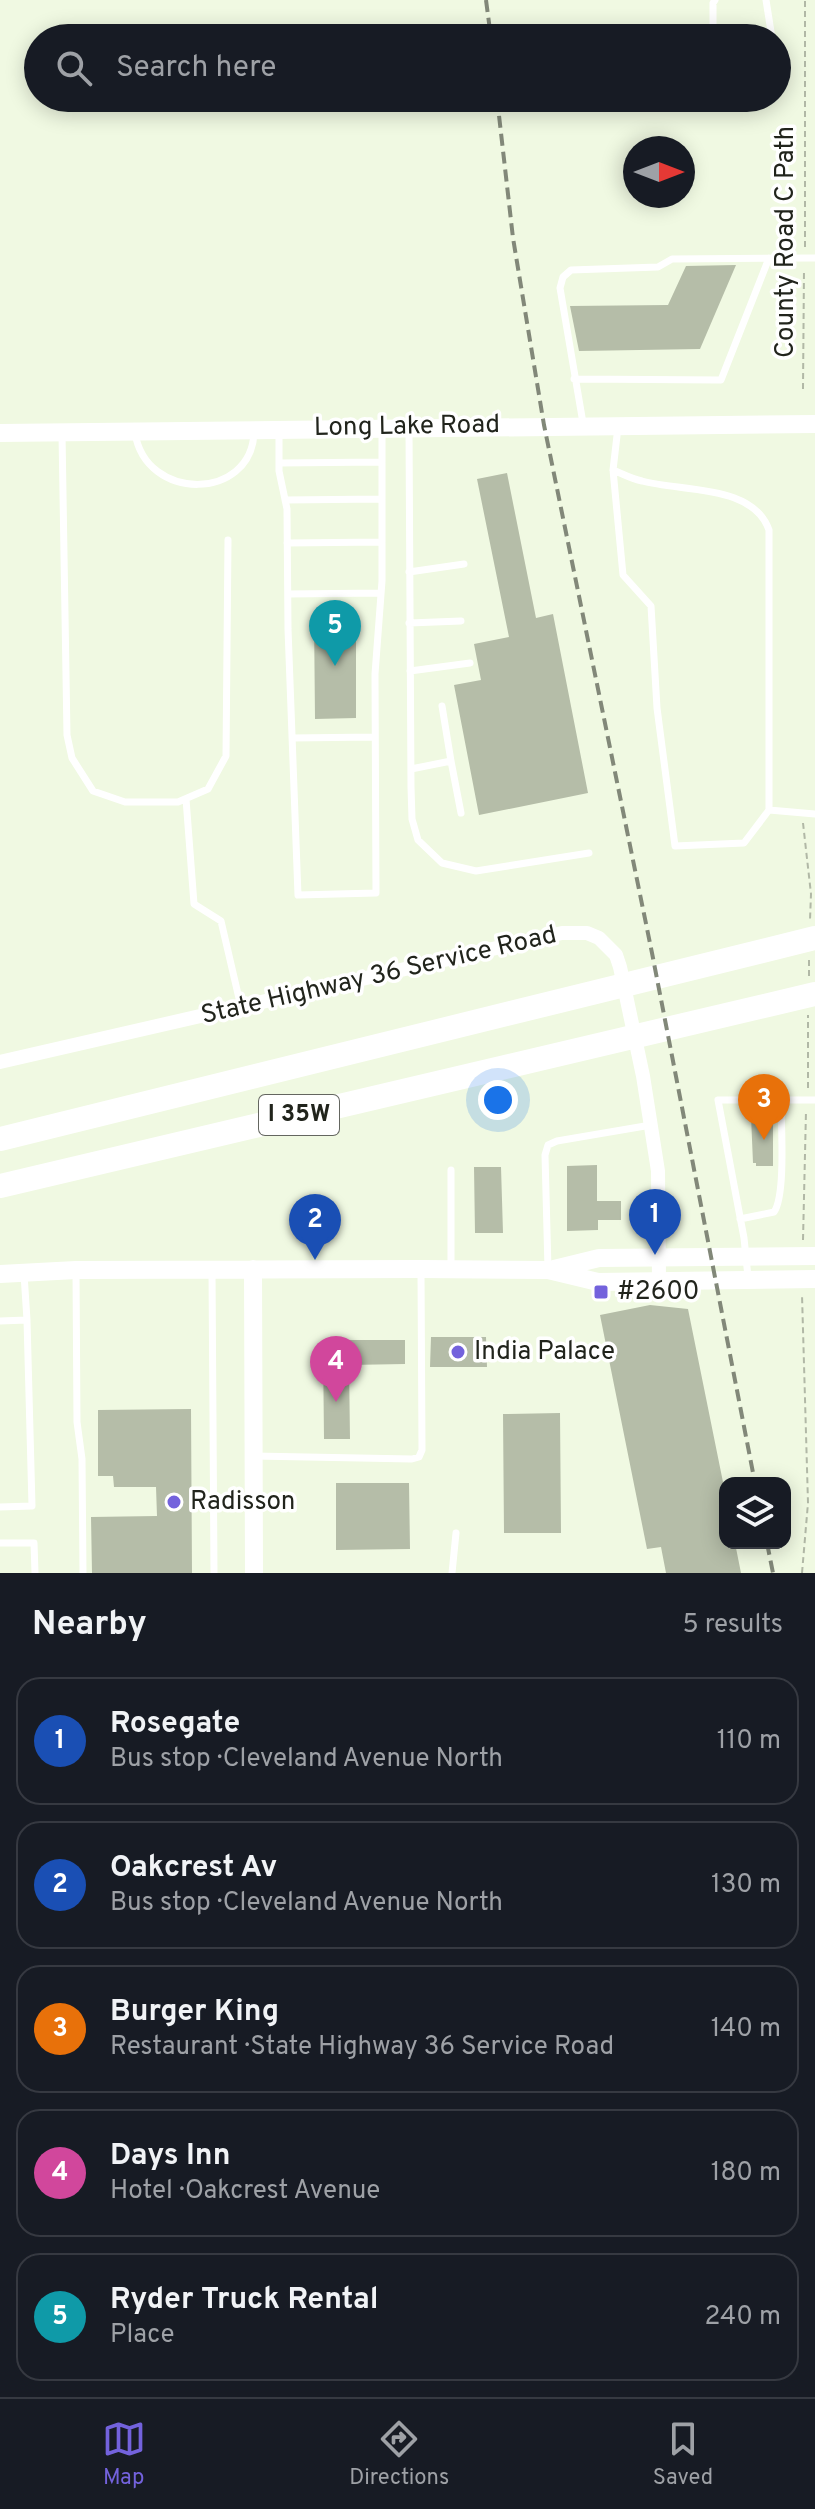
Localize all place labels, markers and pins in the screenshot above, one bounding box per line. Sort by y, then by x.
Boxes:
pin: 5 [309,600,361,666]
pin: 3 [738,1074,790,1140]
pin: 1 [629,1189,681,1255]
pin: 2 [289,1194,341,1260]
place label: #2600 [617,1276,699,1309]
marker: #2600 [592,1283,610,1301]
pin: 4 [310,1336,362,1402]
place label: India Palace [474,1336,615,1369]
marker: India Palace [449,1343,467,1361]
place label: Radisson [190,1486,295,1519]
marker: Radisson [165,1493,183,1511]

